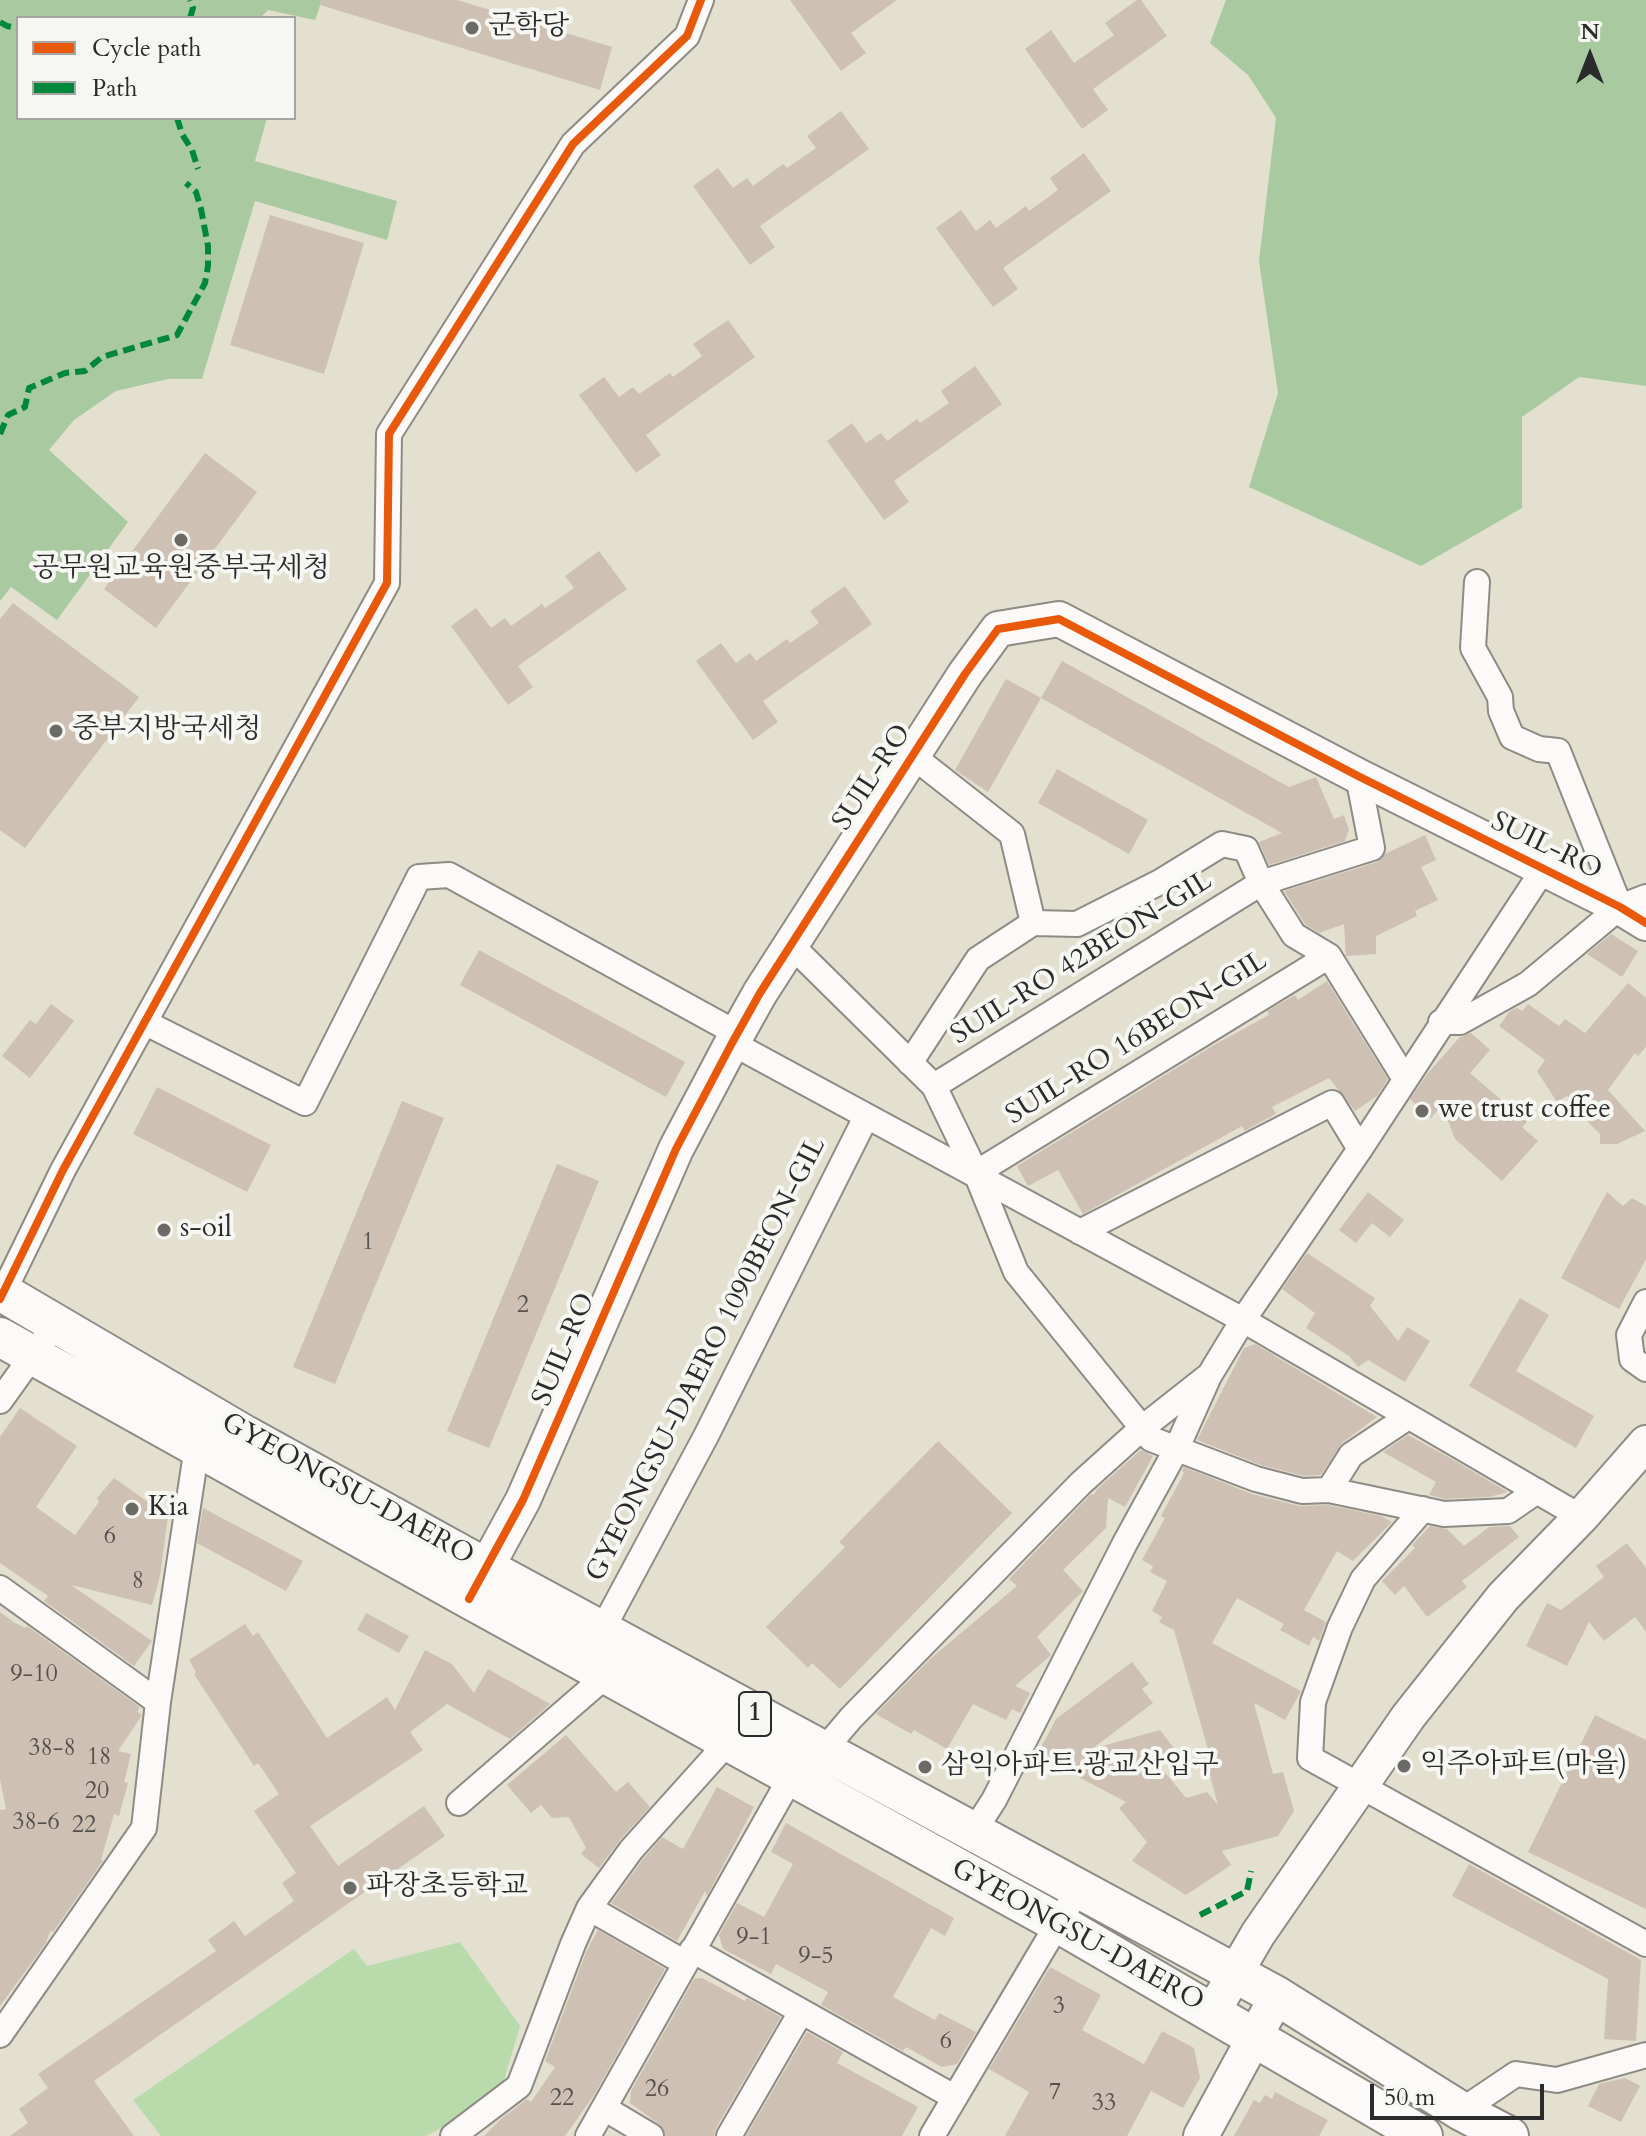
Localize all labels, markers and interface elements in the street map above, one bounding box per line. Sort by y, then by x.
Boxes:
place label: 군학당 [488,11,569,45]
legend [16,16,296,120]
north arrow [1550,16,1630,96]
text: N [1580,17,1600,47]
marker: 군학당 [463,19,481,37]
text: Cycle path [92,32,201,65]
text: Path [92,72,137,105]
marker: 공무원교육원중부국세청 [172,531,190,549]
place label: 공무원교육원중부국세청 [32,553,330,587]
place label: 중부지방국세청 [72,714,261,748]
street label: SUIL-RO [826,719,920,837]
marker: 중부지방국세청 [47,722,65,740]
street label: SUIL-RO [1485,806,1607,888]
street label: SUIL-RO 42BEON-GIL [945,865,1219,1053]
street label: SUIL-RO 16BEON-GIL [1000,945,1274,1133]
place label: we trust coffee [1438,1094,1611,1128]
marker: we trust coffee [1413,1102,1431,1120]
street label: GYEONGSU-DAERO 1090BEON-GIL [580,1132,834,1588]
place label: s-oil [180,1213,232,1247]
marker: s-oil [155,1221,173,1239]
house number: 1 [362,1229,374,1257]
street label: SUIL-RO [526,1288,604,1412]
house number: 2 [517,1292,529,1320]
street label: GYEONGSU-DAERO [215,1407,479,1573]
place label: Kia [148,1492,189,1526]
marker: Kia [123,1500,141,1518]
house number: 6 [104,1523,116,1551]
house number: 8 [132,1568,144,1596]
house number: 9-10 [10,1661,58,1689]
road number: 1 [739,1692,771,1736]
house number: 38-8 [28,1735,76,1763]
house number: 18 [87,1744,111,1772]
place label: 익주아파트(마을) [1420,1749,1627,1783]
place label: 삼익아파트.광교산입구 [941,1750,1219,1784]
marker: 익주아파트(마을) [1395,1757,1413,1775]
marker: 삼익아파트.광교산입구 [916,1758,934,1776]
house number: 20 [85,1778,109,1806]
house number: 38-6 [12,1809,60,1837]
house number: 22 [72,1812,96,1840]
street label: GYEONGSU-DAERO [945,1853,1209,2019]
place label: 파장초등학교 [366,1871,528,1905]
marker: 파장초등학교 [341,1879,359,1897]
house number: 9-1 [736,1924,772,1952]
house number: 9-5 [798,1943,834,1971]
house number: 3 [1053,1993,1065,2021]
house number: 6 [940,2028,952,2056]
scale bar [1374,2068,1548,2118]
house number: 26 [645,2076,669,2104]
house number: 7 [1049,2079,1061,2107]
text: 50 m [1384,2081,1435,2114]
house number: 22 [550,2085,574,2113]
house number: 33 [1092,2090,1116,2118]

